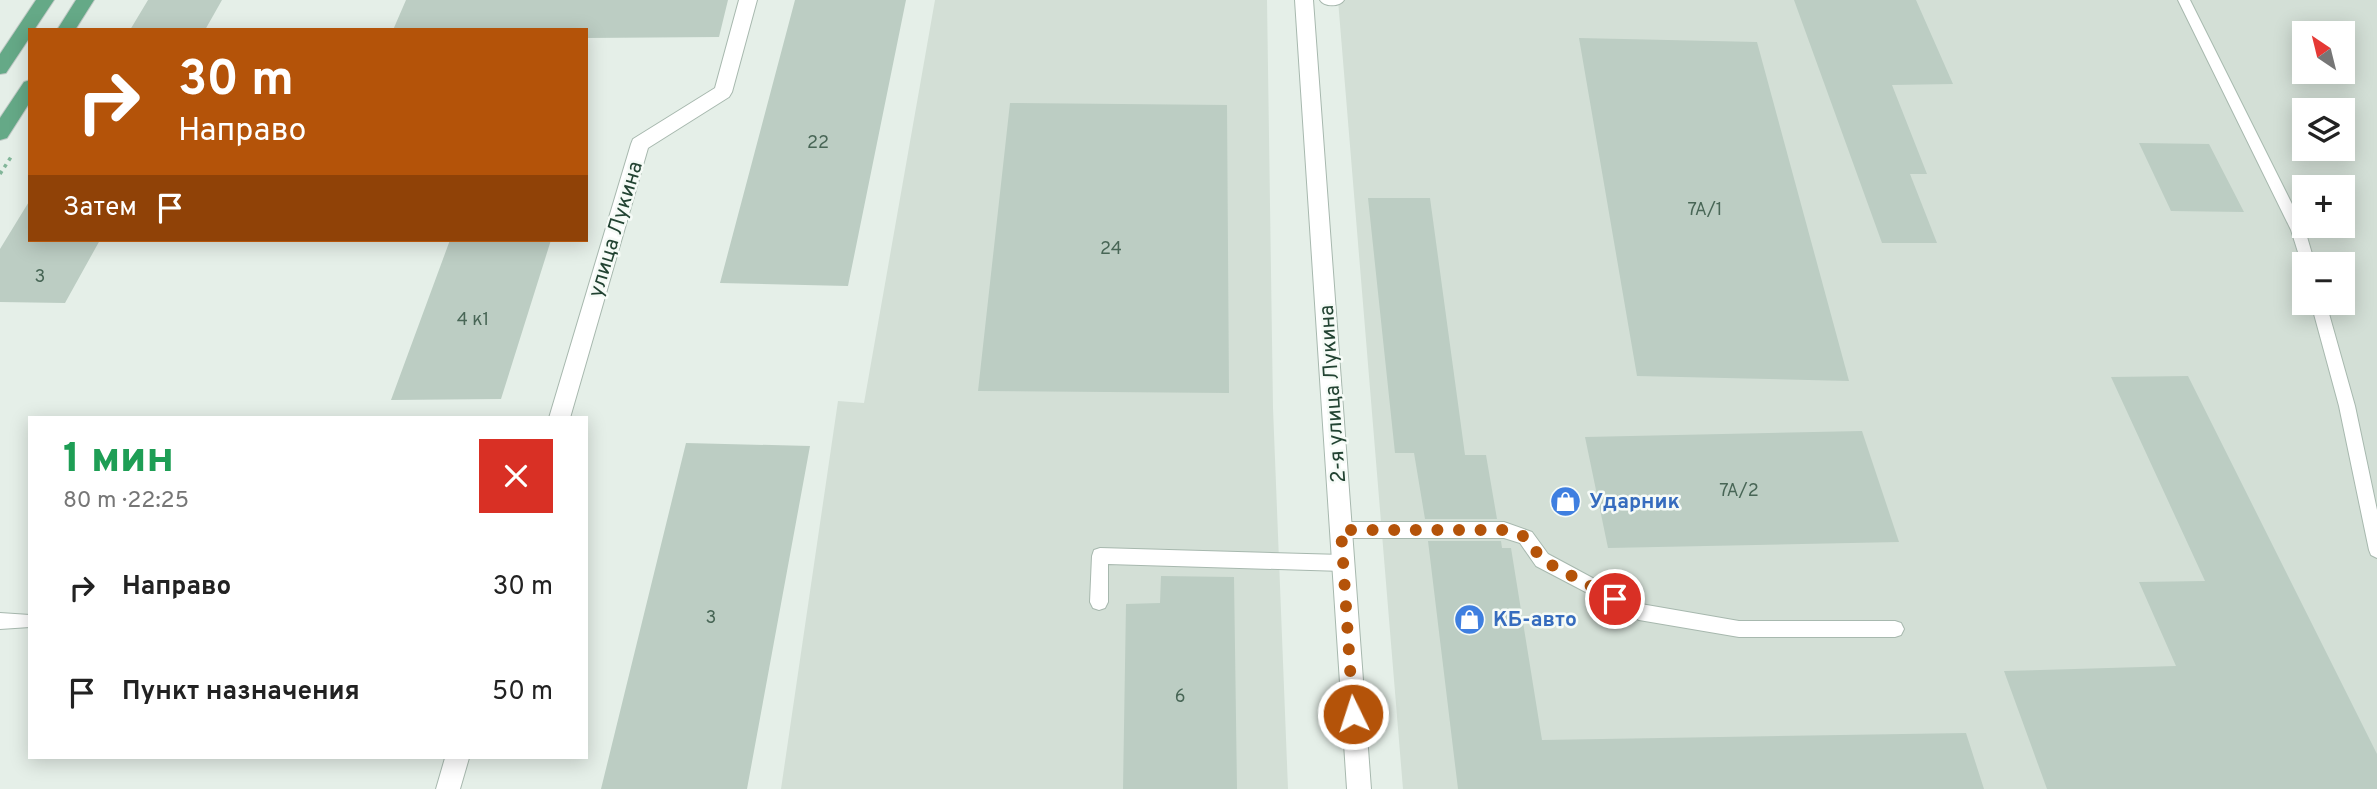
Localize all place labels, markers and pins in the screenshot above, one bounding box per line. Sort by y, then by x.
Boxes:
shop icon: Ударник [1549,484,1583,518]
place label: Ударник [1589,489,1680,516]
pin [1585,569,1645,629]
shop icon: КБ-авто [1453,602,1487,636]
place label: КБ-авто [1493,607,1577,634]

